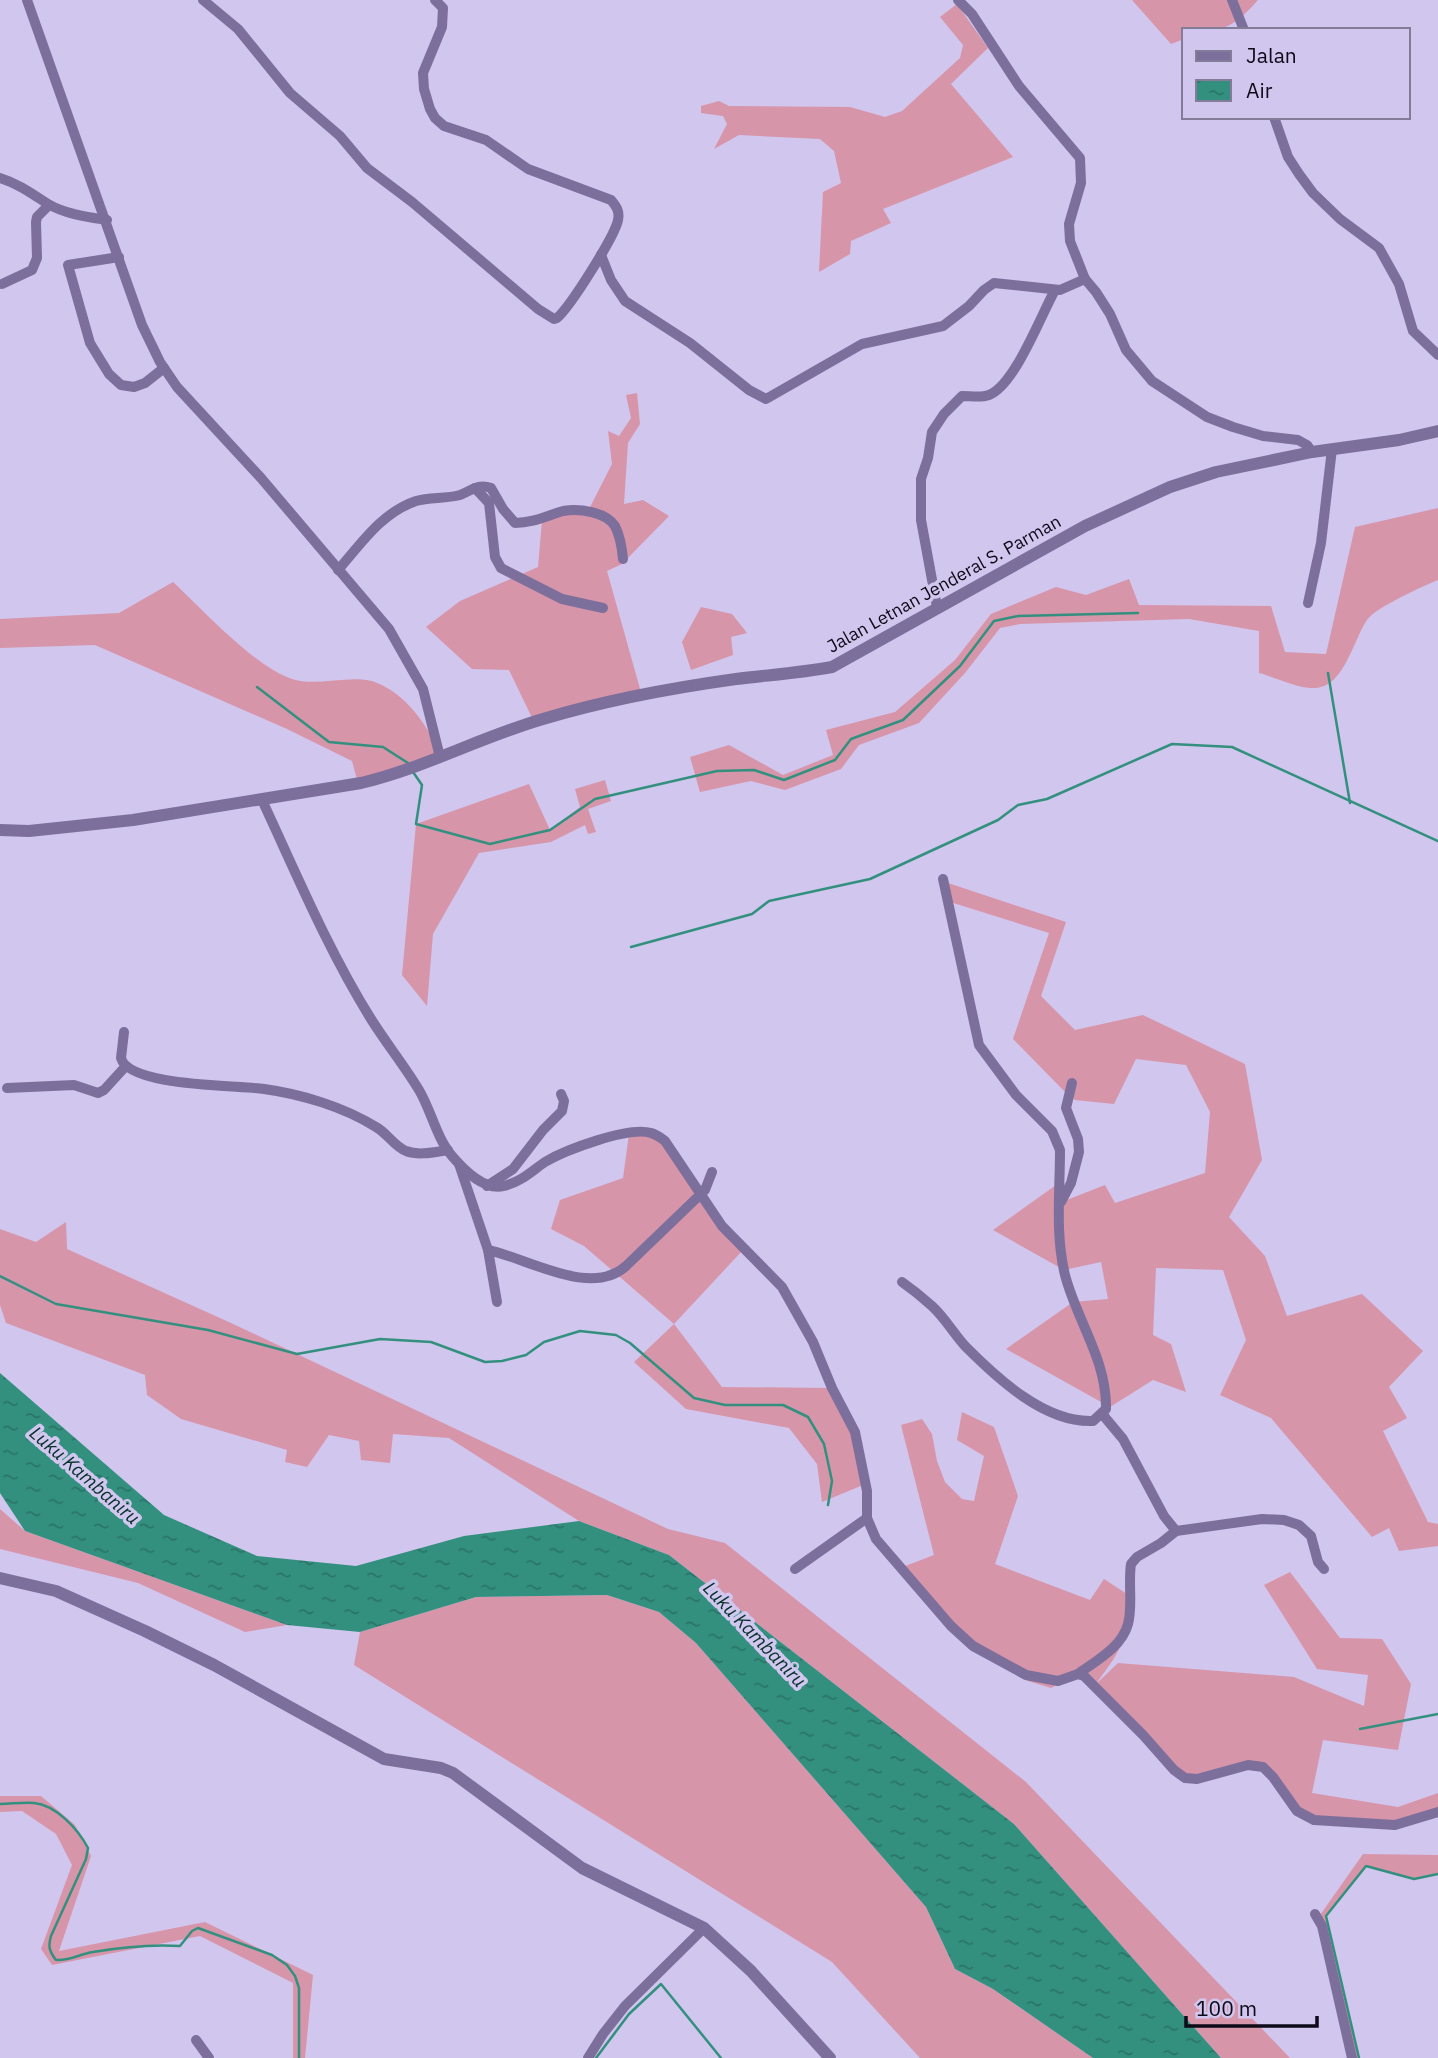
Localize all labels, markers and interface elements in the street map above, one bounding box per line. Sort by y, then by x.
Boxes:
legend [1182,28,1410,119]
text: Jalan [1246,41,1297,69]
text: Air [1246,76,1273,104]
street label: Jalan Letnan Jenderal S. Parman [823,509,1065,658]
water label: Luku Kambaniru [25,1421,145,1529]
water label: Luku Kambaniru [698,1576,812,1692]
scale bar [1186,1984,1317,2028]
text: 100 m [1196,1994,1257,2022]

